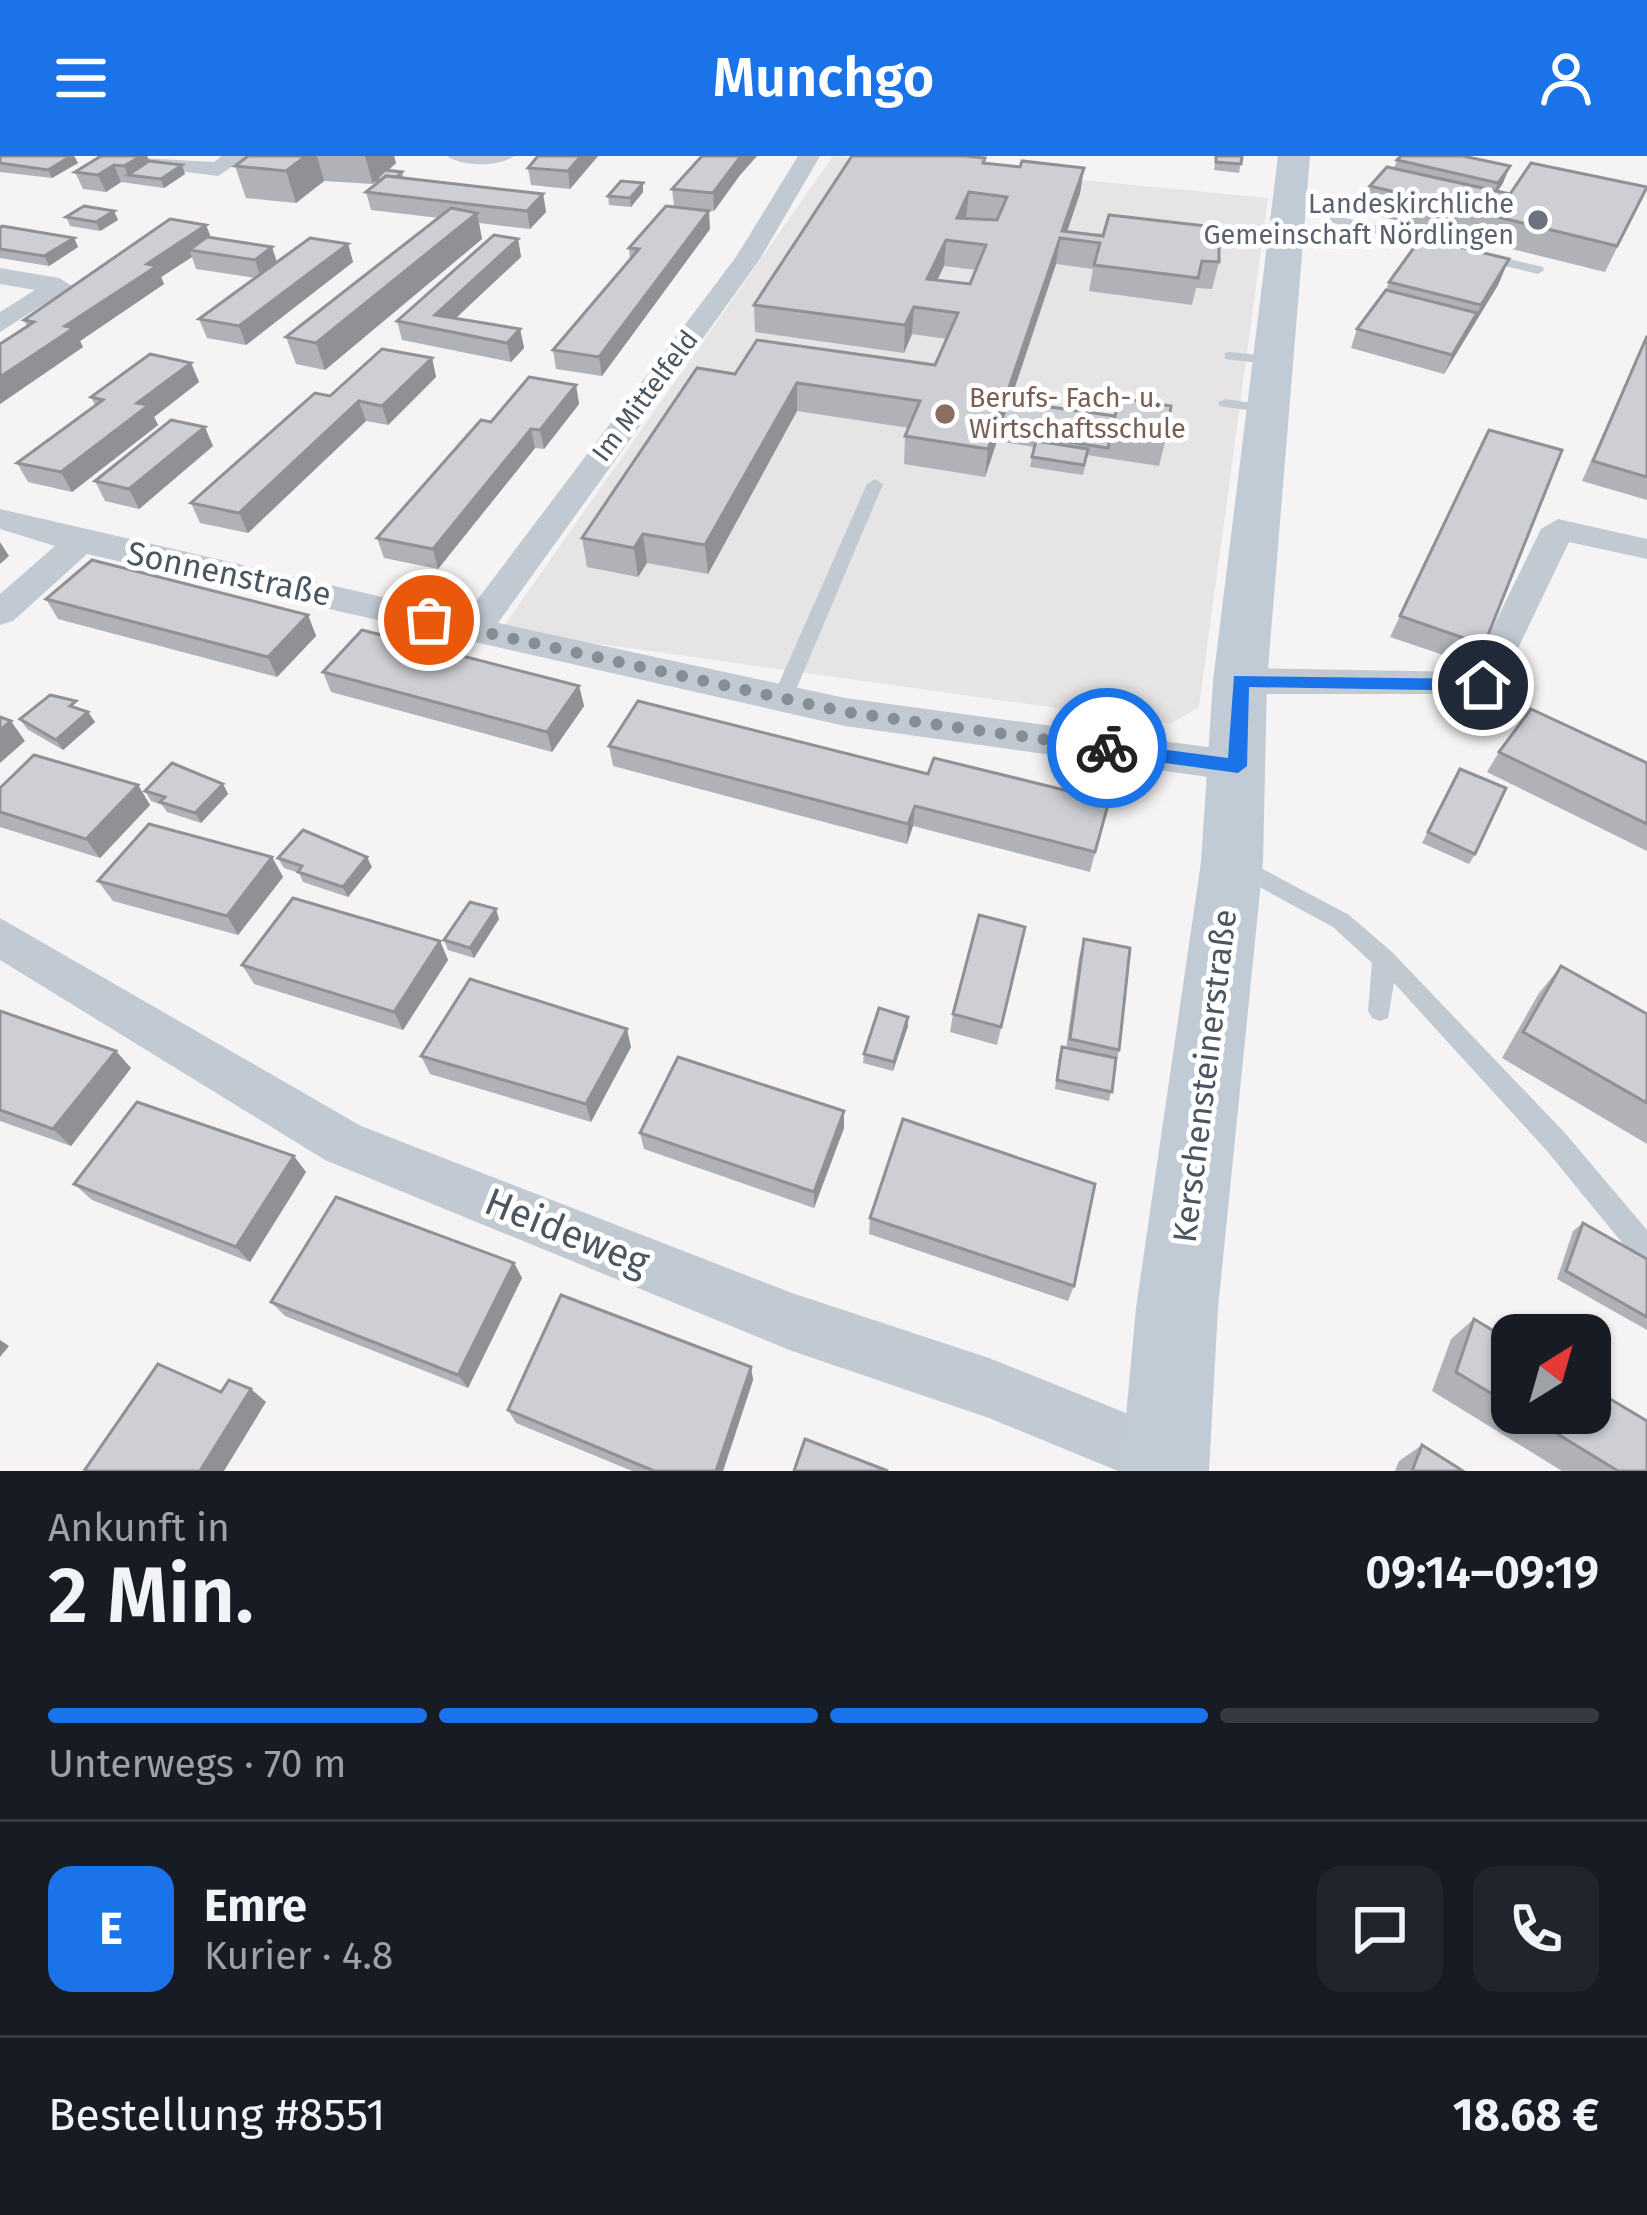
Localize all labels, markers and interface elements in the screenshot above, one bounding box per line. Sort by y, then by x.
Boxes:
icon: menu [48,45,114,111]
icon: person [1533,45,1599,111]
text: Munchgo [713,46,934,110]
place label: Landeskirchliche Gemeinschaft Nördlingen [1204,188,1514,251]
marker: Landeskirchliche Gemeinschaft Nördlingen [1525,207,1551,233]
street label: Im Mittelfeld [585,324,705,468]
place label: Berufs- Fach- u. Wirtschaftsschule [969,382,1186,445]
marker: Berufs- Fach- u. Wirtschaftsschule [932,401,958,427]
street label: Sonnenstraße [123,533,335,615]
pin [378,569,480,671]
icon: bag [396,587,462,653]
pin [1432,634,1534,736]
icon: home [1450,652,1516,718]
courier [1047,688,1167,808]
icon: bike [1074,715,1140,781]
street label: Kerschensteinerstraße [1165,907,1245,1245]
street label: Heideweg [478,1178,656,1286]
north arrow [1491,1314,1611,1434]
map controls [1491,1314,1611,1434]
text: Ankunft in [48,1505,230,1551]
text: 09:14–09:19 [1365,1546,1599,1600]
text: 2 Min. [48,1549,254,1643]
text: Unterwegs · 70 m [48,1741,346,1787]
button: chat [1317,1866,1443,1992]
button: phone [1473,1866,1599,1992]
text: Emre [204,1879,307,1933]
text: E [99,1902,123,1956]
text: Kurier · 4.8 [204,1933,393,1979]
text: Bestellung #8551 [48,2088,385,2142]
text: 18.68 € [1453,2088,1599,2142]

